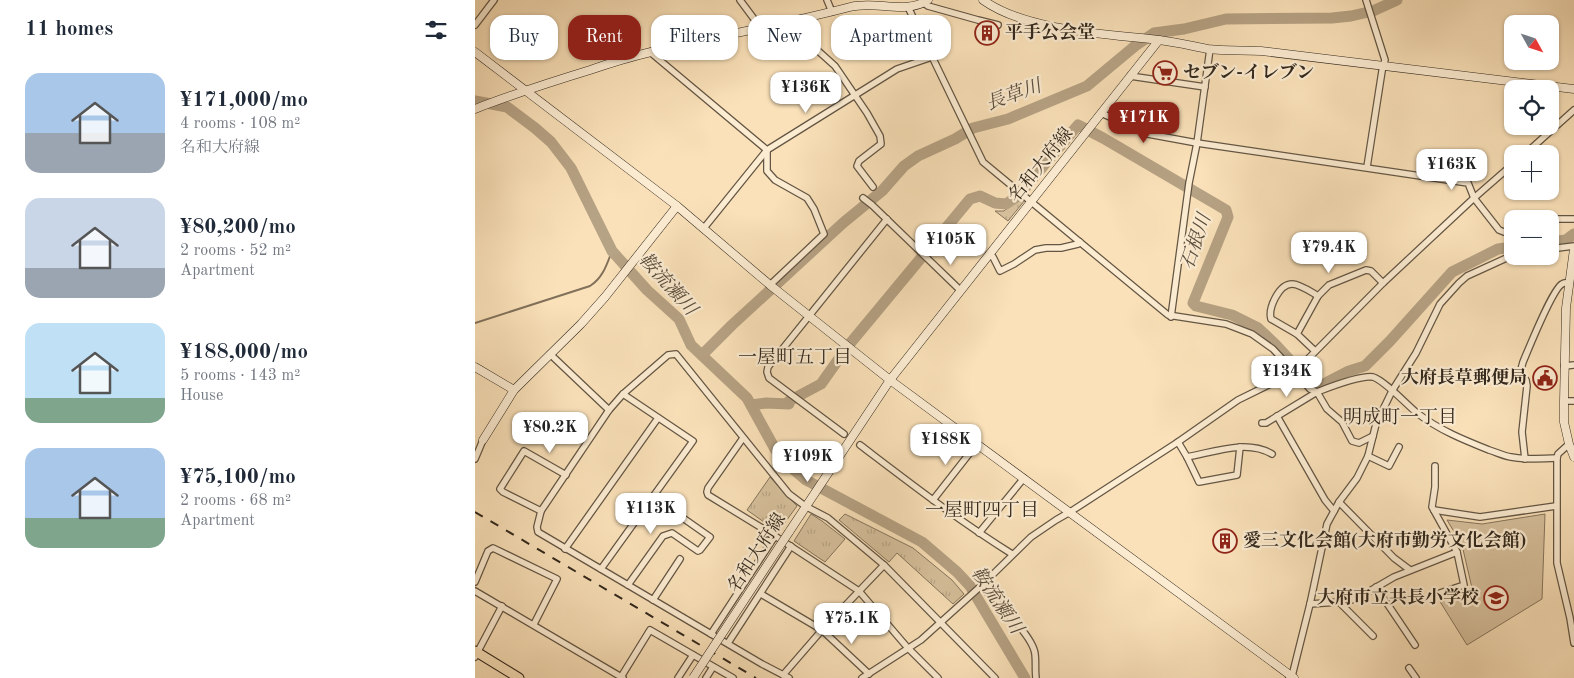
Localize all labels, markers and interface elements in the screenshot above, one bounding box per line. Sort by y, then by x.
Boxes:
chip: Buy [490,15,558,60]
chip: Rent [568,15,641,60]
chip: Filters [651,15,738,60]
chip: New [748,15,821,60]
chip: Apartment [831,15,951,60]
north arrow [1504,15,1559,70]
map controls [1504,15,1559,265]
icon: filters [422,16,450,44]
text: 11 homes [25,19,113,40]
building icon: 平手公会堂 [974,20,1000,46]
place label: 平手公会堂 [1005,22,1095,42]
supermarket icon: セブン-イレブン [1152,60,1178,86]
place label: セブン-イレブン [1183,62,1314,82]
pin: ¥136K [771,72,841,114]
water label: 長草川 [983,75,1046,115]
text: ¥136K [781,80,831,96]
button: locate [1504,80,1559,135]
text: ¥171,000/mo [180,90,308,111]
icon: home [65,93,125,153]
pin: ¥171K [1109,102,1179,144]
text: ¥171K [1119,110,1169,126]
text: 4 rooms · 108 m² [180,116,300,132]
street label: 名和大府線 [1004,123,1076,206]
text: 名和大府線 [180,140,260,156]
button: + [1504,145,1559,200]
pin: ¥163K [1417,148,1487,191]
text: ¥163K [1427,157,1477,173]
water label: 石根川 [1177,209,1216,272]
button: − [1504,210,1559,265]
text: ¥80,200/mo [180,217,296,238]
icon: home [65,218,125,278]
pin: ¥105K [916,224,986,266]
text: ¥105K [926,232,976,248]
pin: ¥79.4K [1288,232,1370,274]
text: ¥79.4K [1302,240,1356,256]
text: 2 rooms · 52 m² [180,243,291,259]
water label: 鞍流瀬川 [635,249,702,321]
text: Apartment [180,263,255,279]
text: ¥188,000/mo [180,342,308,363]
icon: home [65,343,125,403]
district label: 一屋町五丁目 [738,347,852,368]
pin: ¥134K [1252,356,1322,398]
text: ¥134K [1262,364,1312,380]
public building icon: 大府長草郵便局 [1532,365,1558,391]
place label: 大府長草郵便局 [1401,367,1527,387]
text: 5 rooms · 143 m² [180,368,300,384]
text: House [180,388,223,404]
district label: 明成町一丁目 [1343,407,1457,428]
pin: ¥80.2K [509,412,591,454]
text: ¥80.2K [523,420,577,436]
pin: ¥188K [911,424,981,466]
text: ¥188K [921,432,971,448]
pin: ¥109K [773,440,843,483]
text: ¥109K [783,449,833,465]
text: ¥75,100/mo [180,467,296,488]
icon: home [65,468,125,528]
pin: ¥113K [616,492,686,535]
text: 2 rooms · 68 m² [180,493,291,509]
district label: 一屋町四丁目 [925,500,1039,521]
text: ¥113K [626,501,676,517]
street label: 名和大府線 [723,509,789,596]
text: Apartment [180,513,255,529]
building icon: 愛三文化会館(大府市勤労文化会館) [1212,528,1238,554]
place label: 愛三文化会館(大府市勤労文化会館) [1243,530,1526,550]
water label: 鞍流瀬川 [967,563,1028,639]
school or university icon: 大府市立共長小学校 [1483,585,1509,611]
place label: 大府市立共長小学校 [1317,587,1479,607]
pin: ¥75.1K [811,602,893,645]
text: ¥75.1K [825,611,879,627]

